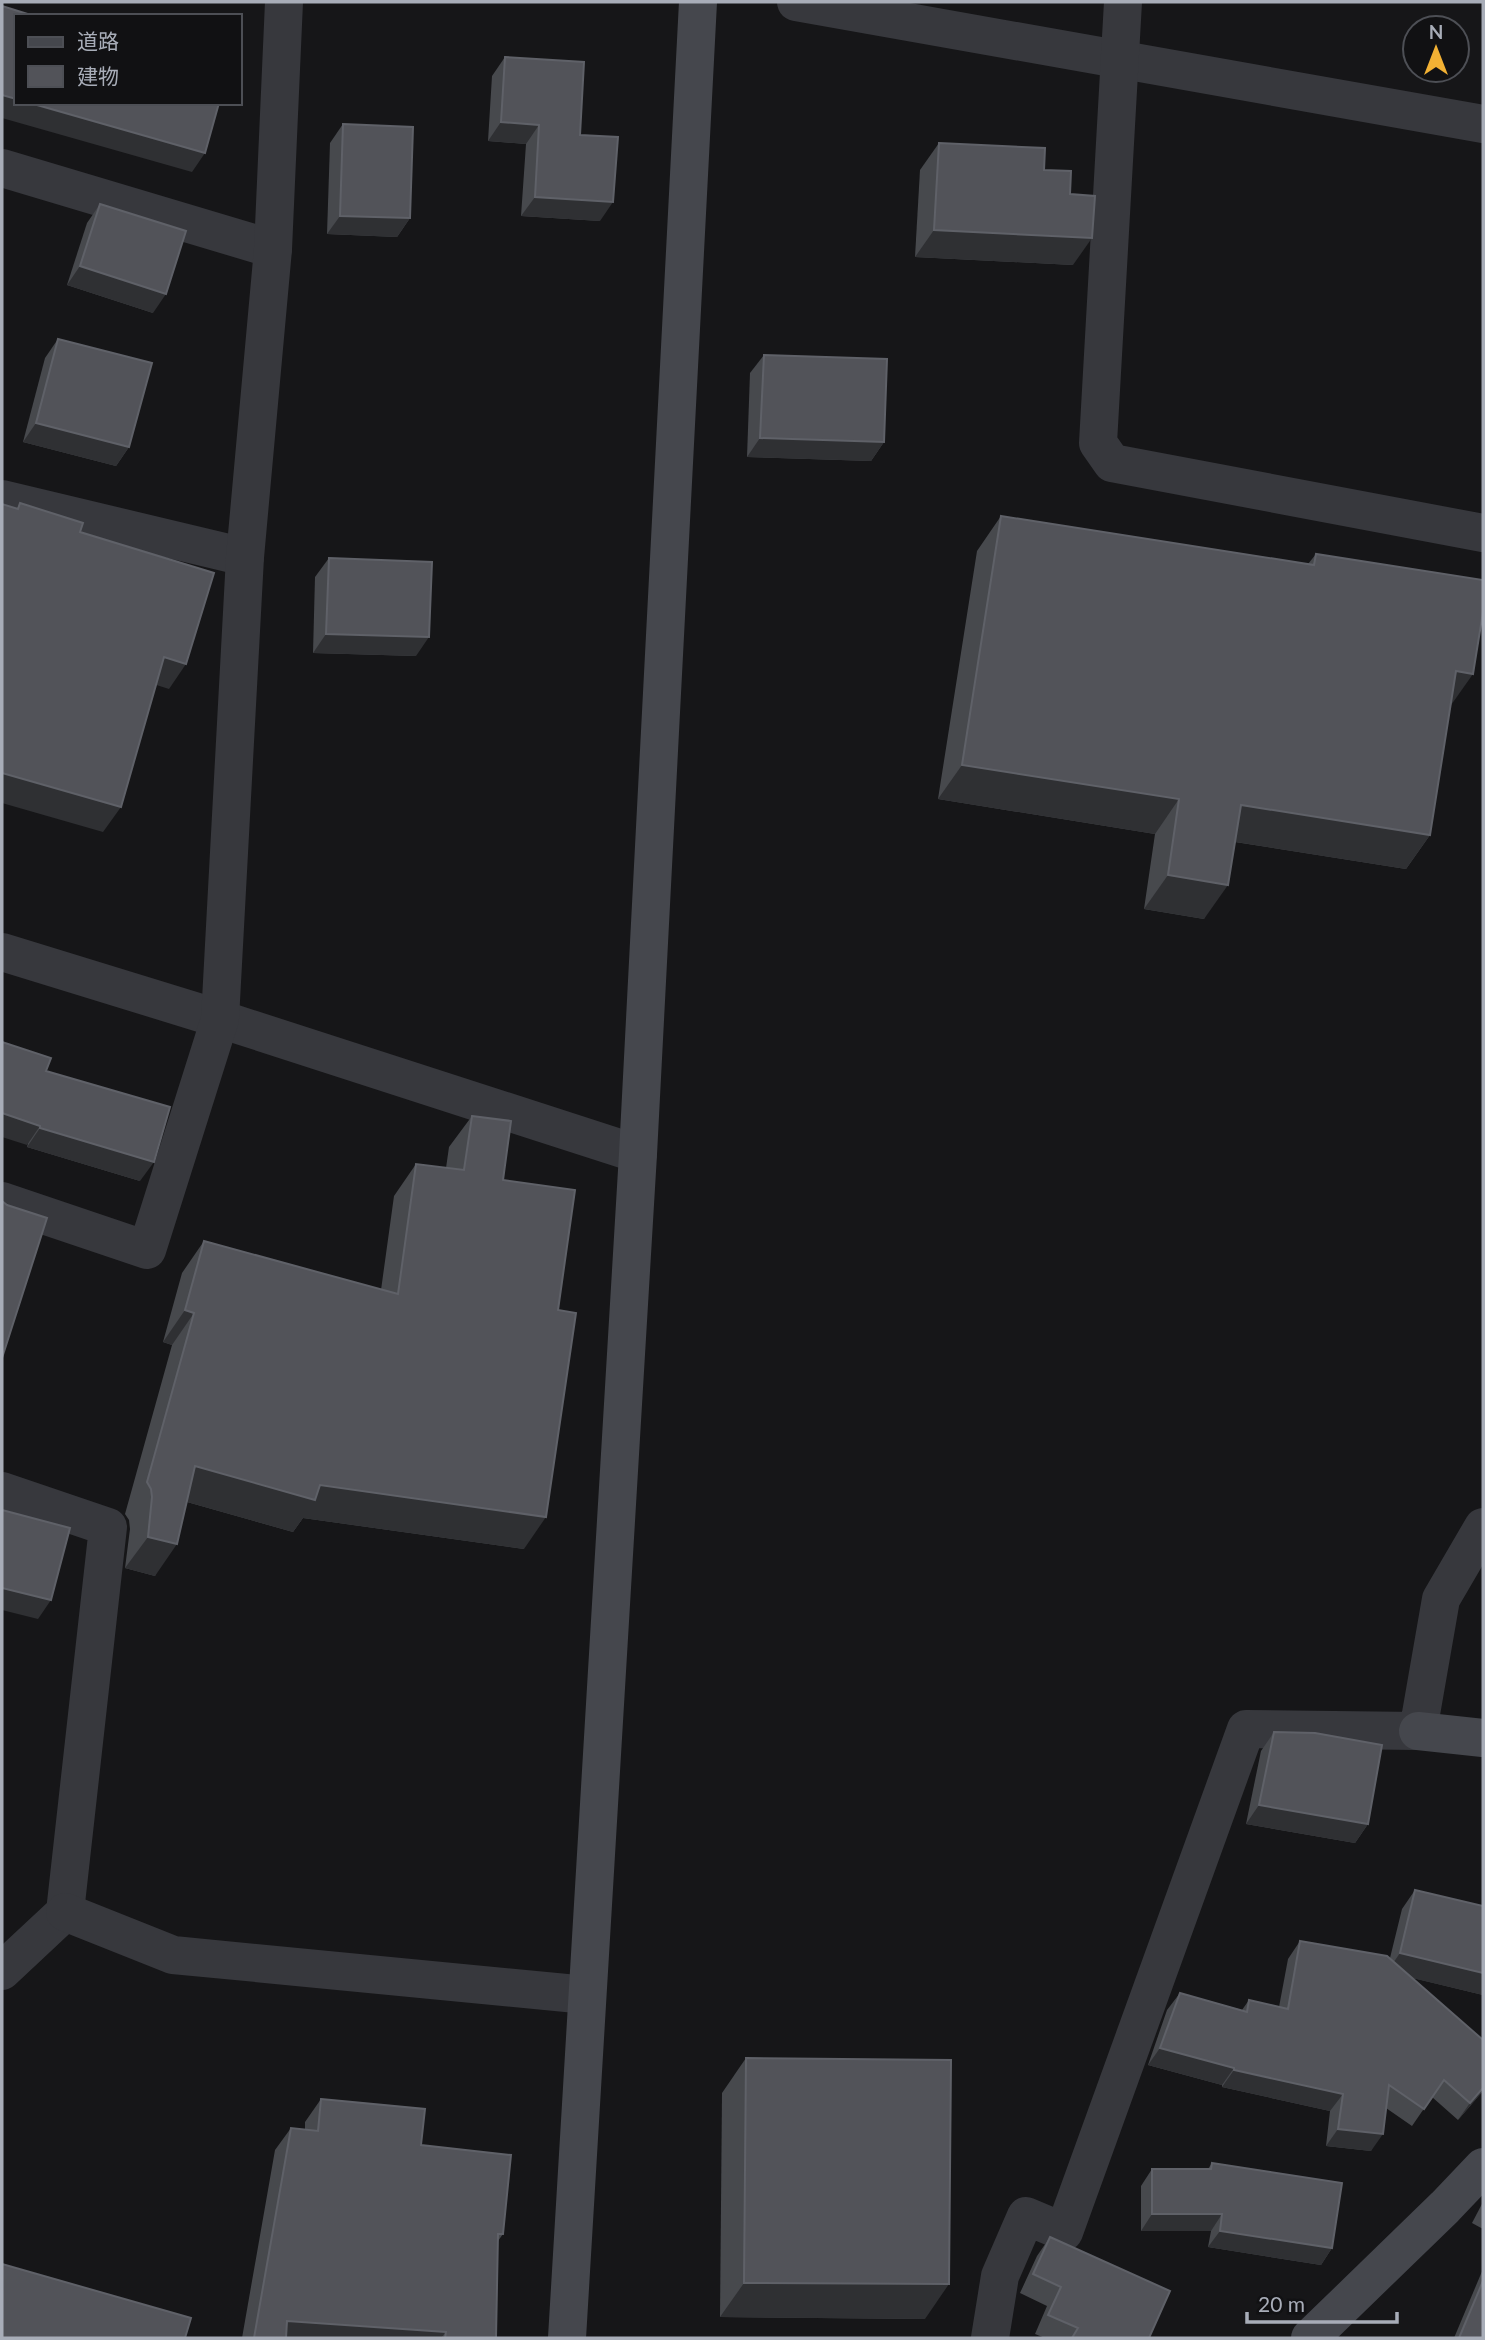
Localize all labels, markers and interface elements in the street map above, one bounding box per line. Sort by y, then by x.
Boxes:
legend [14,14,242,105]
north arrow [1401,14,1471,84]
text: N [1429,20,1443,43]
text: 道路 [77,28,119,53]
text: 建物 [77,63,119,88]
scale bar [1247,2280,1398,2324]
text: 20 m [1258,2291,1305,2316]

